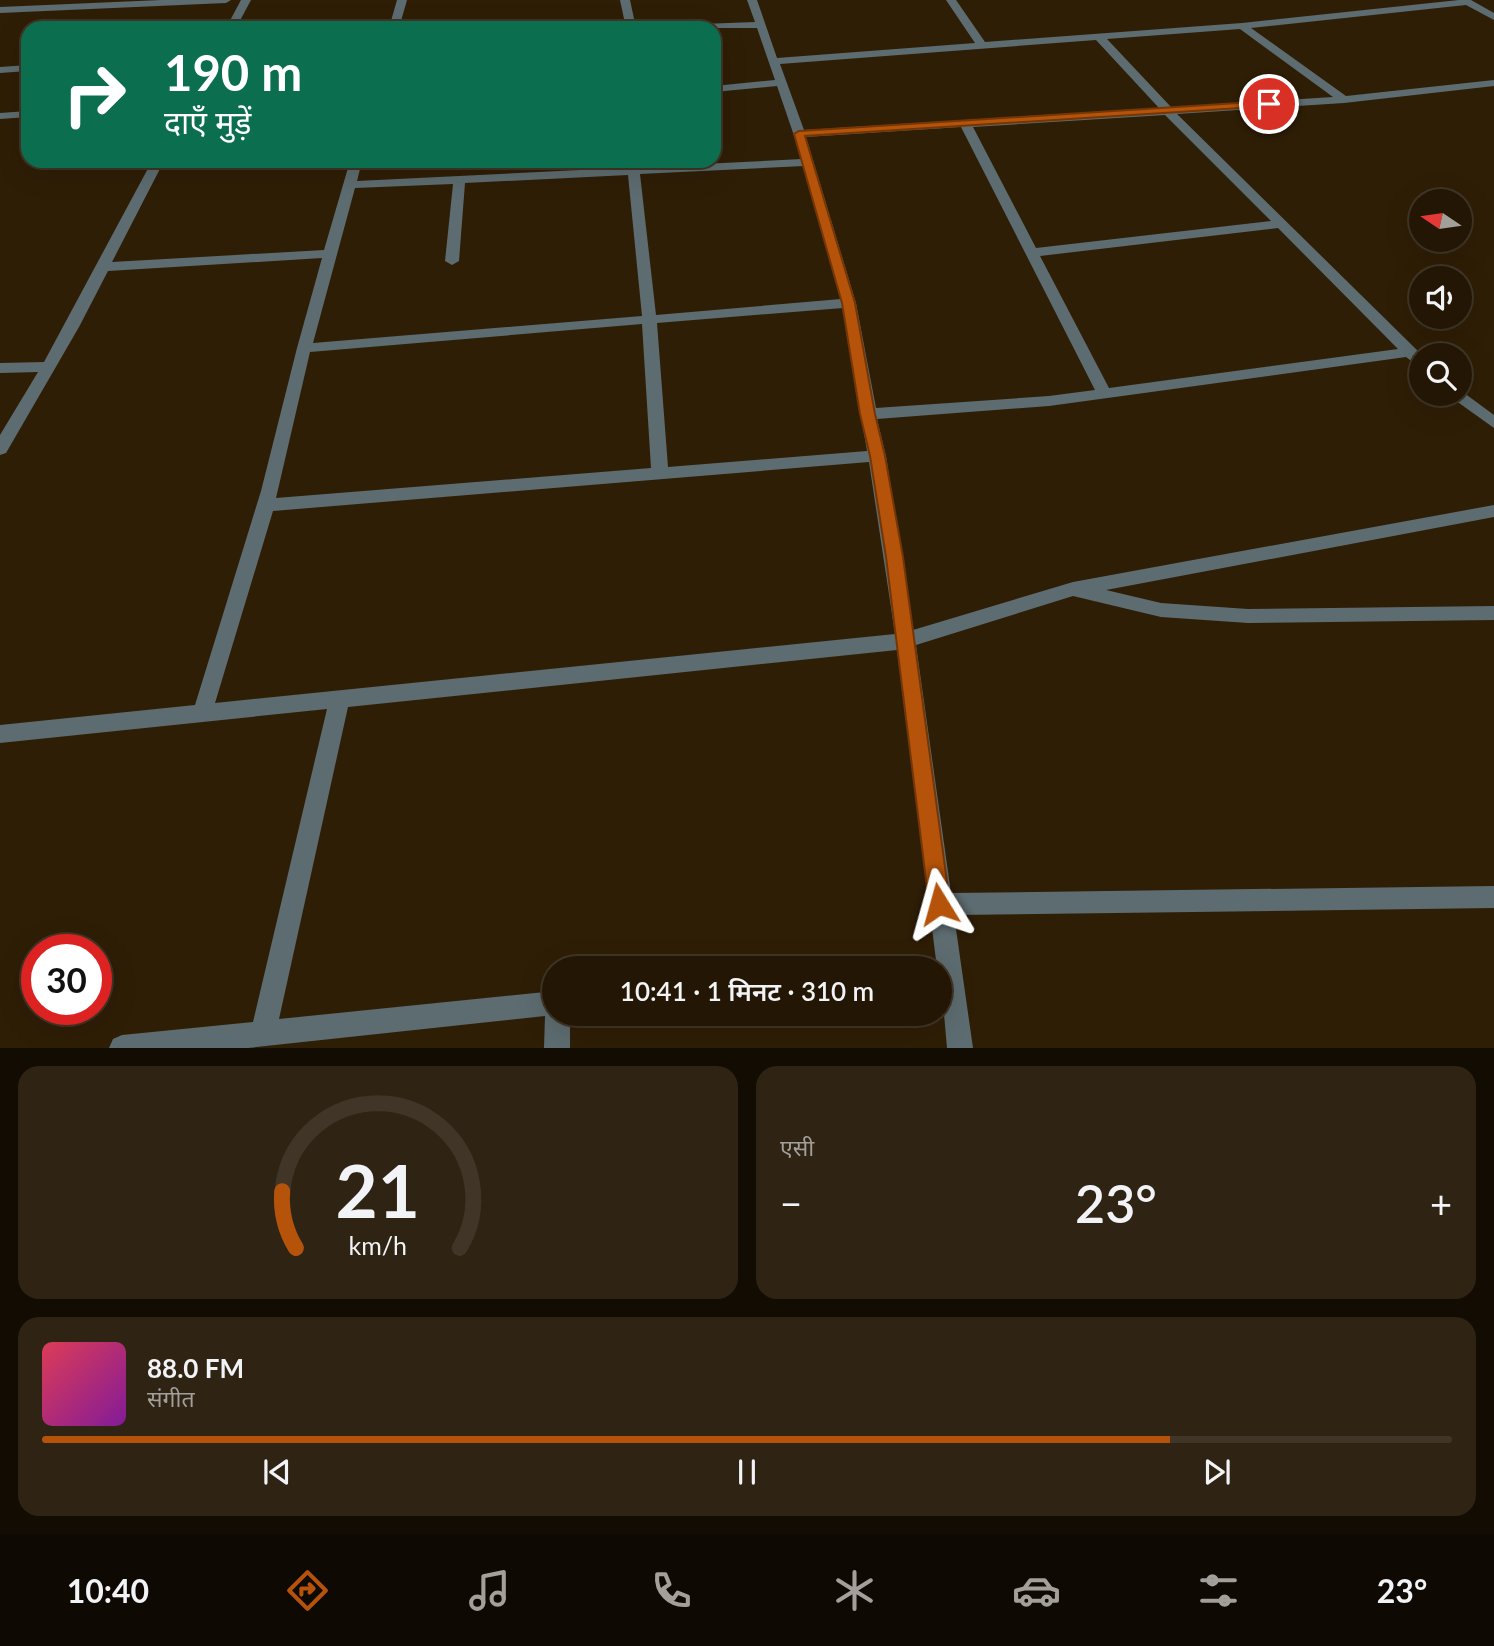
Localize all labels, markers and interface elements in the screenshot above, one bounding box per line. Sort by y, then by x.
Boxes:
text: 190 m [164,43,302,101]
icon: right [49,49,140,140]
pin [1239,74,1299,134]
icon: arrive [1250,85,1288,123]
text: दाएँ मुड़ें [164,102,251,141]
north arrow [1409,189,1472,252]
map controls [1409,189,1472,406]
button: sound [1409,266,1472,329]
button: search [1409,343,1472,406]
position arrow [902,867,976,941]
speed limit sign: 30 [21,934,112,1025]
text: 10:41 · 1 मिनट · 310 m [620,975,874,1007]
text: एसी [780,1133,814,1161]
text: 21 [336,1147,420,1235]
text: 23° [1075,1172,1157,1234]
text: − [780,1180,802,1226]
text: + [1430,1180,1452,1226]
text: km/h [349,1230,407,1260]
text: 88.0 FM [147,1352,244,1384]
text: संगीत [147,1384,195,1412]
icon: previous [258,1453,296,1491]
icon: pause [728,1453,766,1491]
icon: next [1198,1453,1236,1491]
icon: directions [283,1566,332,1615]
icon: music [465,1566,514,1615]
icon: phone [647,1566,696,1615]
icon: climate [830,1566,879,1615]
icon: car [1012,1566,1061,1615]
icon: filters [1194,1566,1243,1615]
text: 10:40 [67,1571,149,1610]
text: 23° [1377,1571,1427,1610]

